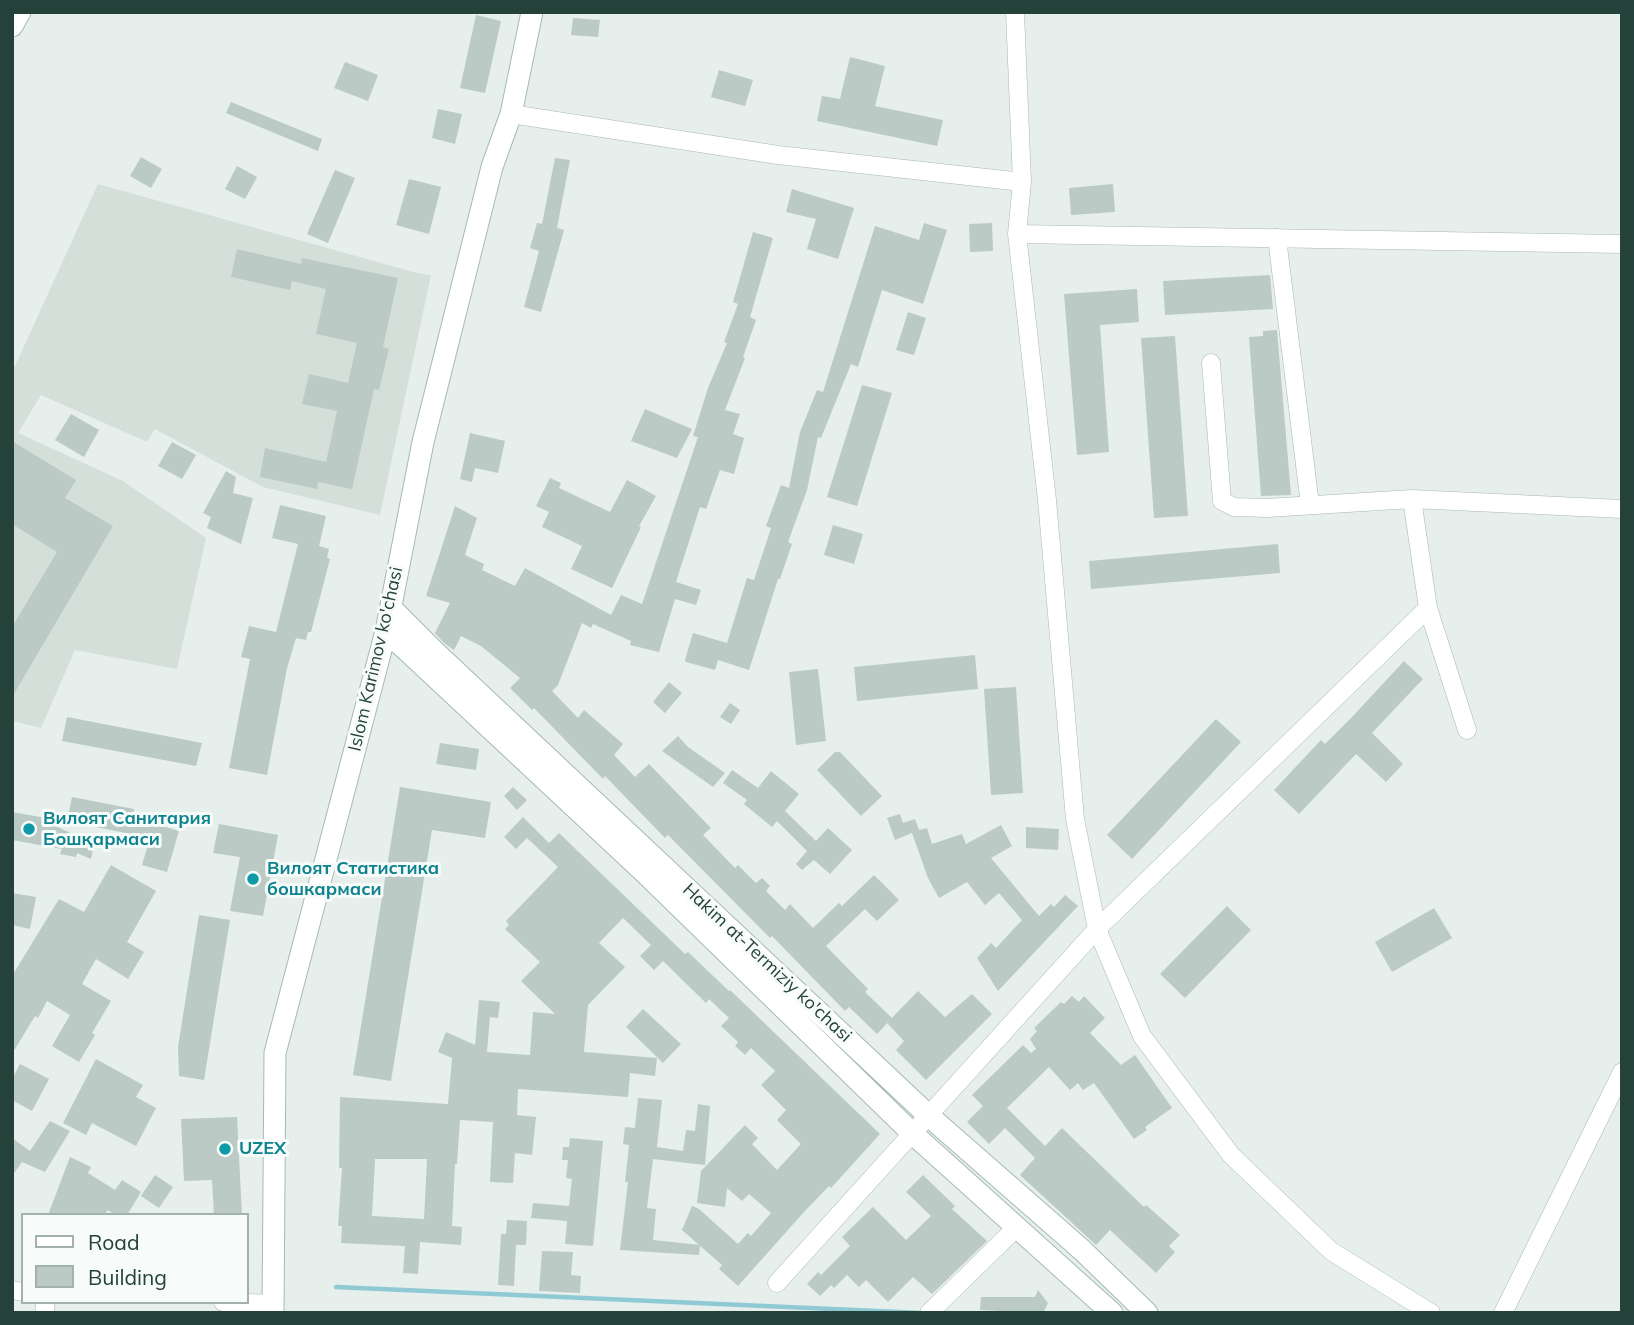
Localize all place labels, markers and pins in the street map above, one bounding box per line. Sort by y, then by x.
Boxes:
place label: Вилоят Санитария Бошқармаси [43,808,211,850]
marker: Вилоят Санитария Бошқармаси [21,821,37,837]
place label: Вилоят Статистика бошкармаси [267,858,439,900]
marker: Вилоят Статистика бошкармаси [245,871,261,887]
place label: UZEX [239,1138,286,1160]
marker: UZEX [217,1141,233,1157]

